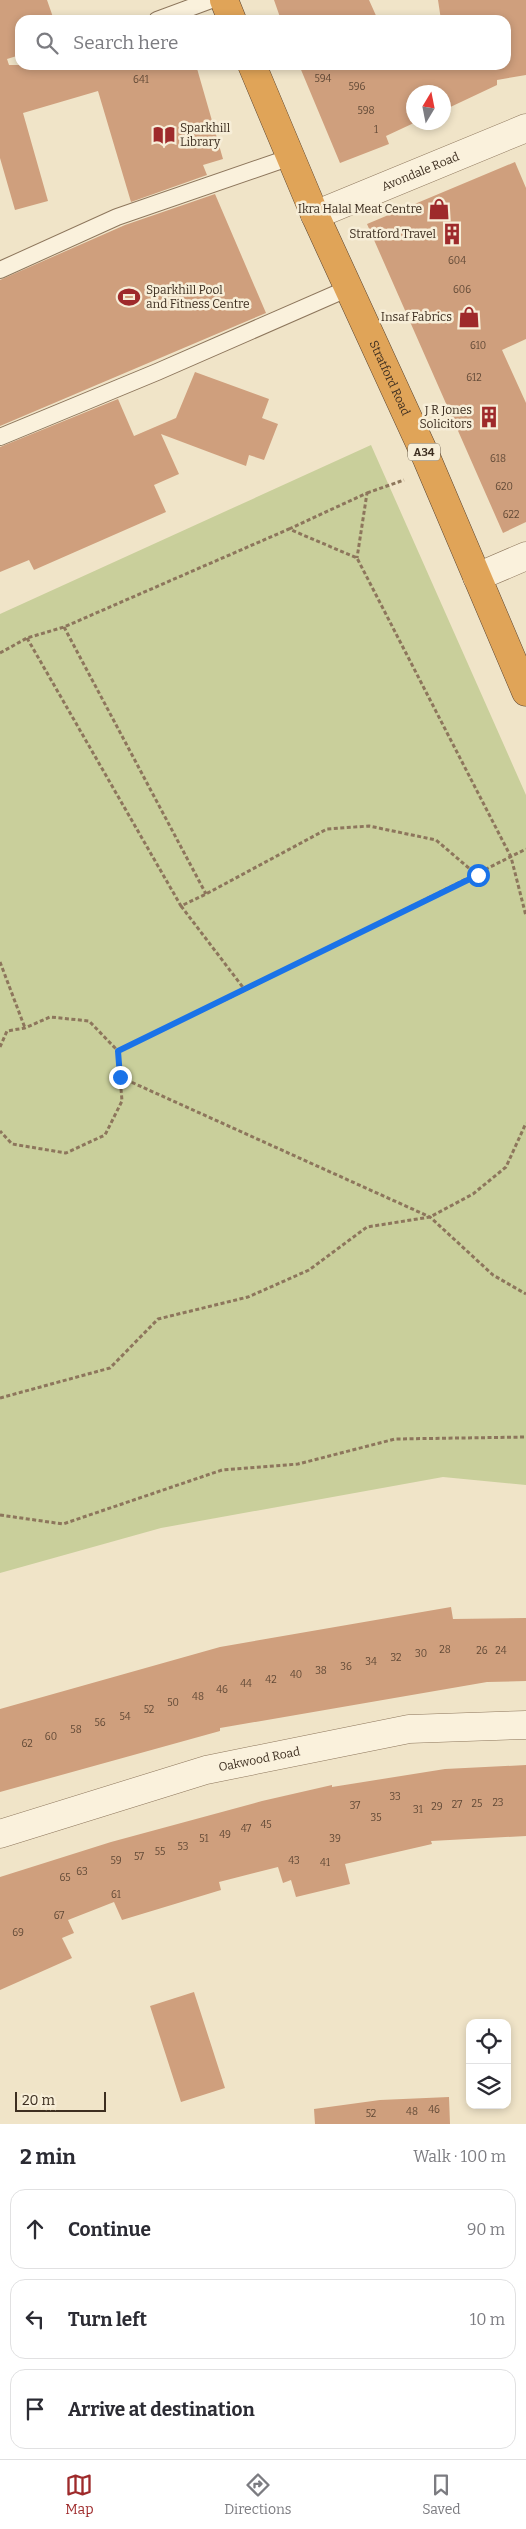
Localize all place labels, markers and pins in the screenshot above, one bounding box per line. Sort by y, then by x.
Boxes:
place label: Sparkhill Library [180,121,231,149]
library icon: Sparkhill Library [151,122,177,148]
shop icon: Ikra Halal Meat Centre [426,196,452,222]
place label: Ikra Halal Meat Centre [298,202,422,216]
building icon: Stratford Travel [439,221,465,247]
place label: Stratford Travel [349,227,437,241]
place label: Sparkhill Pool and Fitness Centre [146,283,250,311]
sports icon: Sparkhill Pool and Fitness Centre [116,284,142,310]
shop icon: Insaf Fabrics [456,304,482,330]
place label: Insaf Fabrics [381,310,452,324]
place label: J R Jones Solicitors [419,403,472,431]
building icon: J R Jones Solicitors [476,404,502,430]

